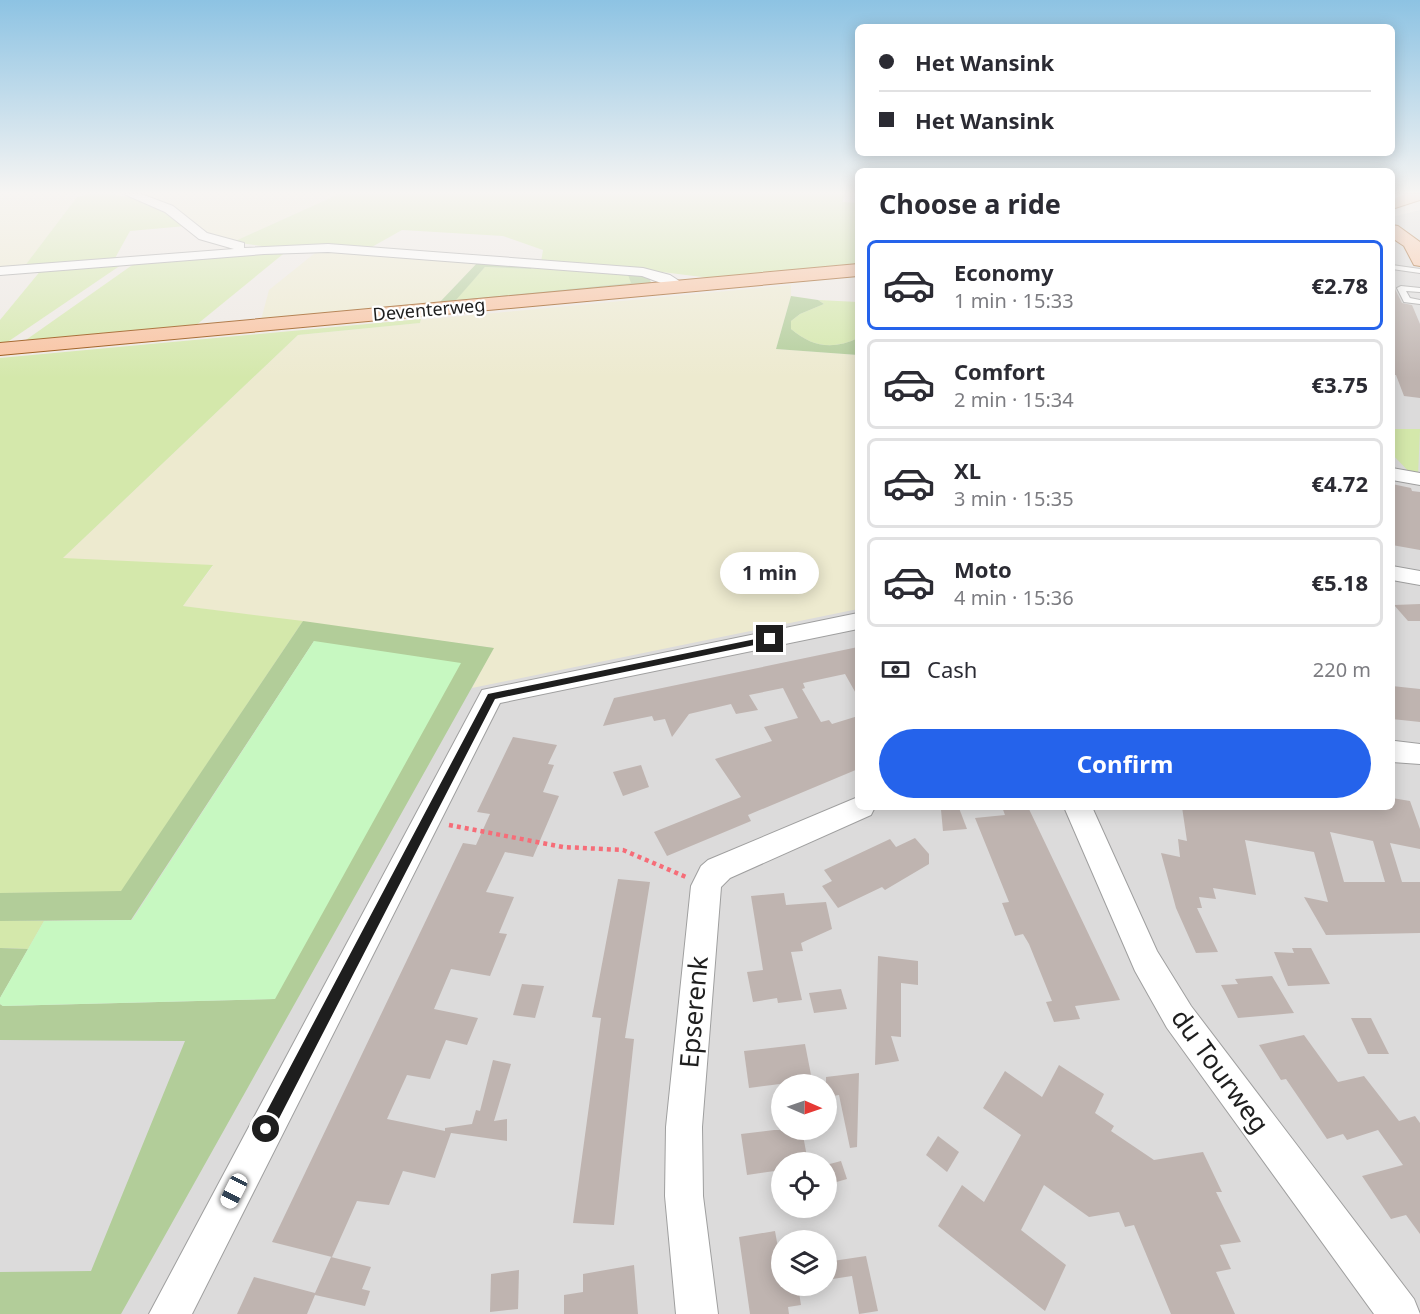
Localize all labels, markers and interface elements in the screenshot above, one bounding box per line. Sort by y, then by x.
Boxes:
text: Het Wansink [915,47,1054,77]
text: Het Wansink [915,105,1054,135]
text: Choose a ride [879,185,1061,222]
text: Economy [954,257,1053,287]
icon: car [882,258,936,312]
text: €2.78 [1311,270,1368,300]
text: 1 min · 15:33 [954,287,1074,314]
street label: Deventerweg [372,292,486,326]
text: Comfort [954,356,1045,386]
icon: car [882,357,936,411]
text: €3.75 [1311,369,1368,399]
text: 2 min · 15:34 [954,386,1074,413]
text: XL [954,455,981,485]
icon: car [882,456,936,510]
text: €4.72 [1311,468,1368,498]
text: 3 min · 15:35 [954,485,1074,512]
callout: 1 min [720,552,820,594]
text: Moto [954,554,1012,584]
icon: car [882,555,936,609]
text: 1 min [742,559,797,586]
text: €5.18 [1311,567,1368,597]
text: 4 min · 15:36 [954,584,1074,611]
route end [756,625,783,652]
icon: cash [879,653,912,686]
text: Cash [927,654,977,684]
text: 220 m [1313,656,1371,683]
button: Confirm [879,729,1371,798]
street label: Epserenk [670,954,716,1069]
street label: du Tourweg [1164,1001,1278,1140]
north arrow [771,1074,837,1140]
map controls [771,1074,837,1296]
route start [252,1115,279,1142]
button: locate [771,1152,837,1218]
car [218,1171,250,1211]
button: layers [771,1230,837,1296]

